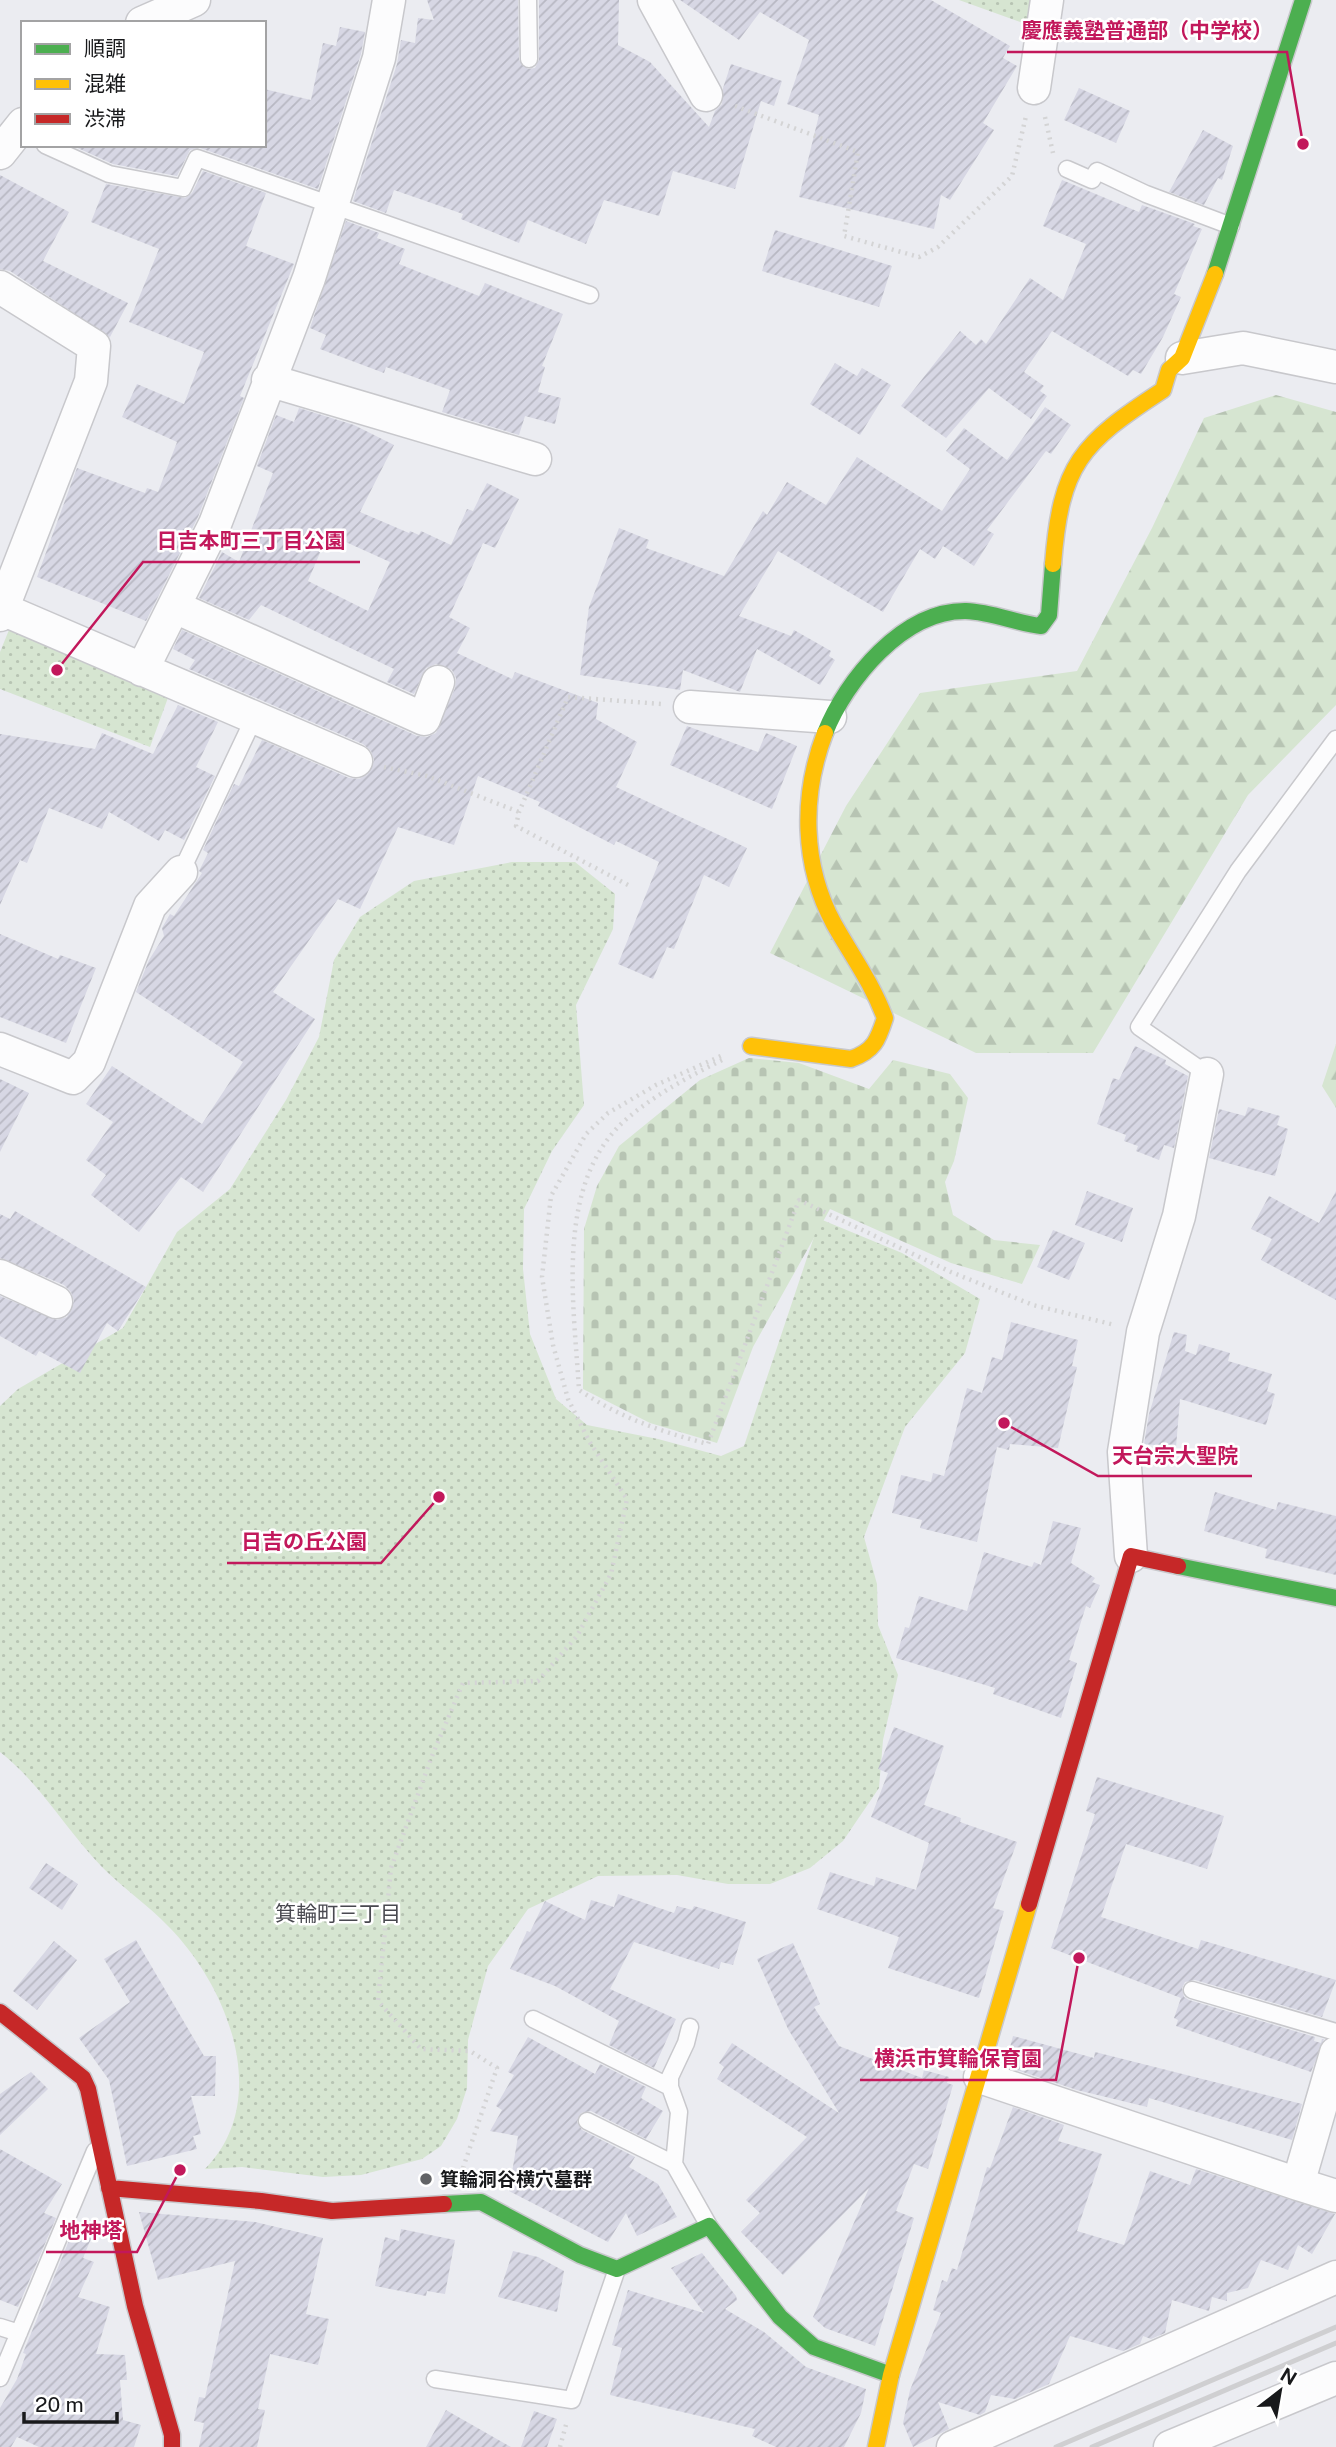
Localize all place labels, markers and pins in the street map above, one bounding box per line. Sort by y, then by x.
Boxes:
callout: 慶應義塾普通部（中学校） [1007,10,1287,52]
callout: 日吉本町三丁目公園 [143,520,360,562]
callout: 天台宗大聖院 [1098,1434,1252,1476]
callout: 日吉の丘公園 [227,1521,381,1563]
callout: 横浜市箕輪保育園 [860,2038,1056,2080]
place label: 箕輪洞谷横穴墓群 [440,2168,592,2190]
marker: 箕輪洞谷横穴墓群 [418,2171,434,2187]
callout: 地神塔 [46,2210,137,2252]

